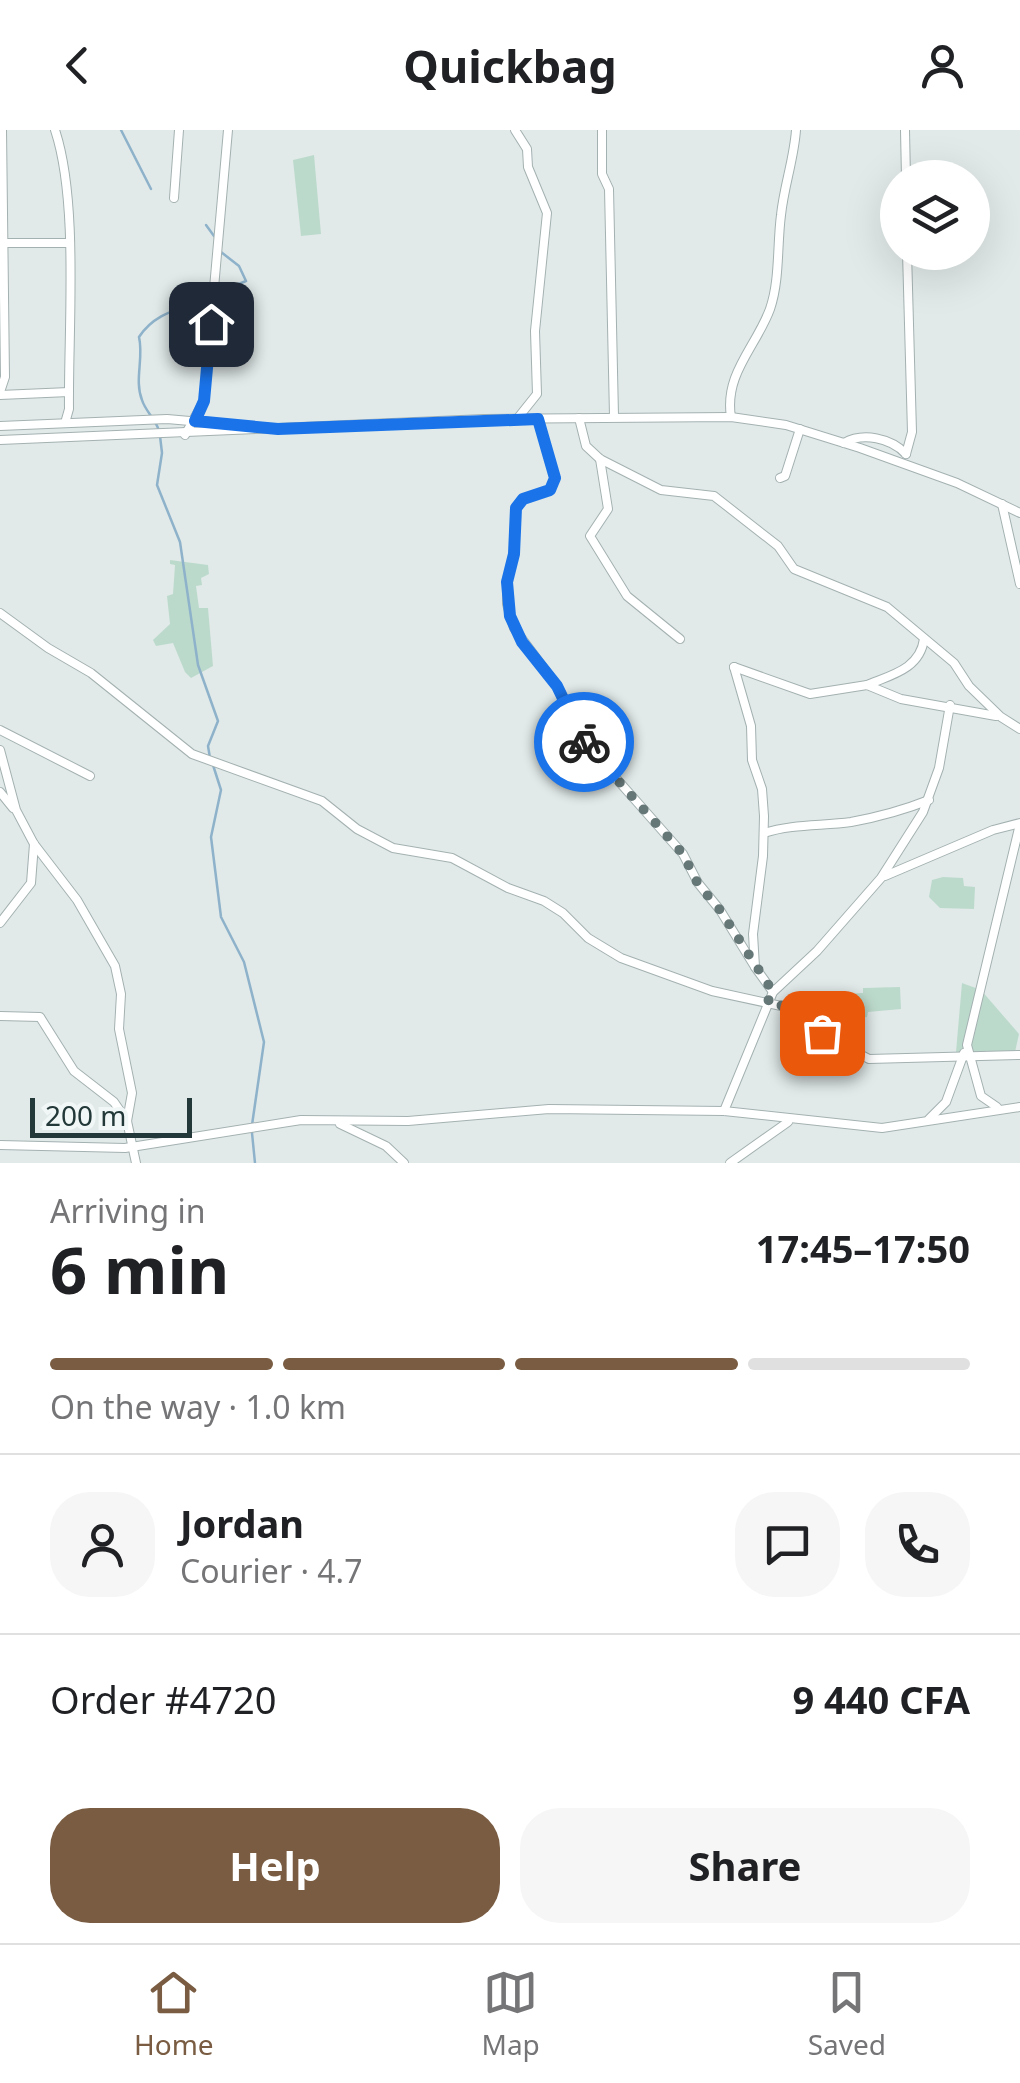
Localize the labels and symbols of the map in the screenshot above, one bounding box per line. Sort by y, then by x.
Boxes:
pin [169,282,254,367]
courier [534,692,634,792]
pin [780,991,865,1076]
scale bar [30,1093,192,1138]

